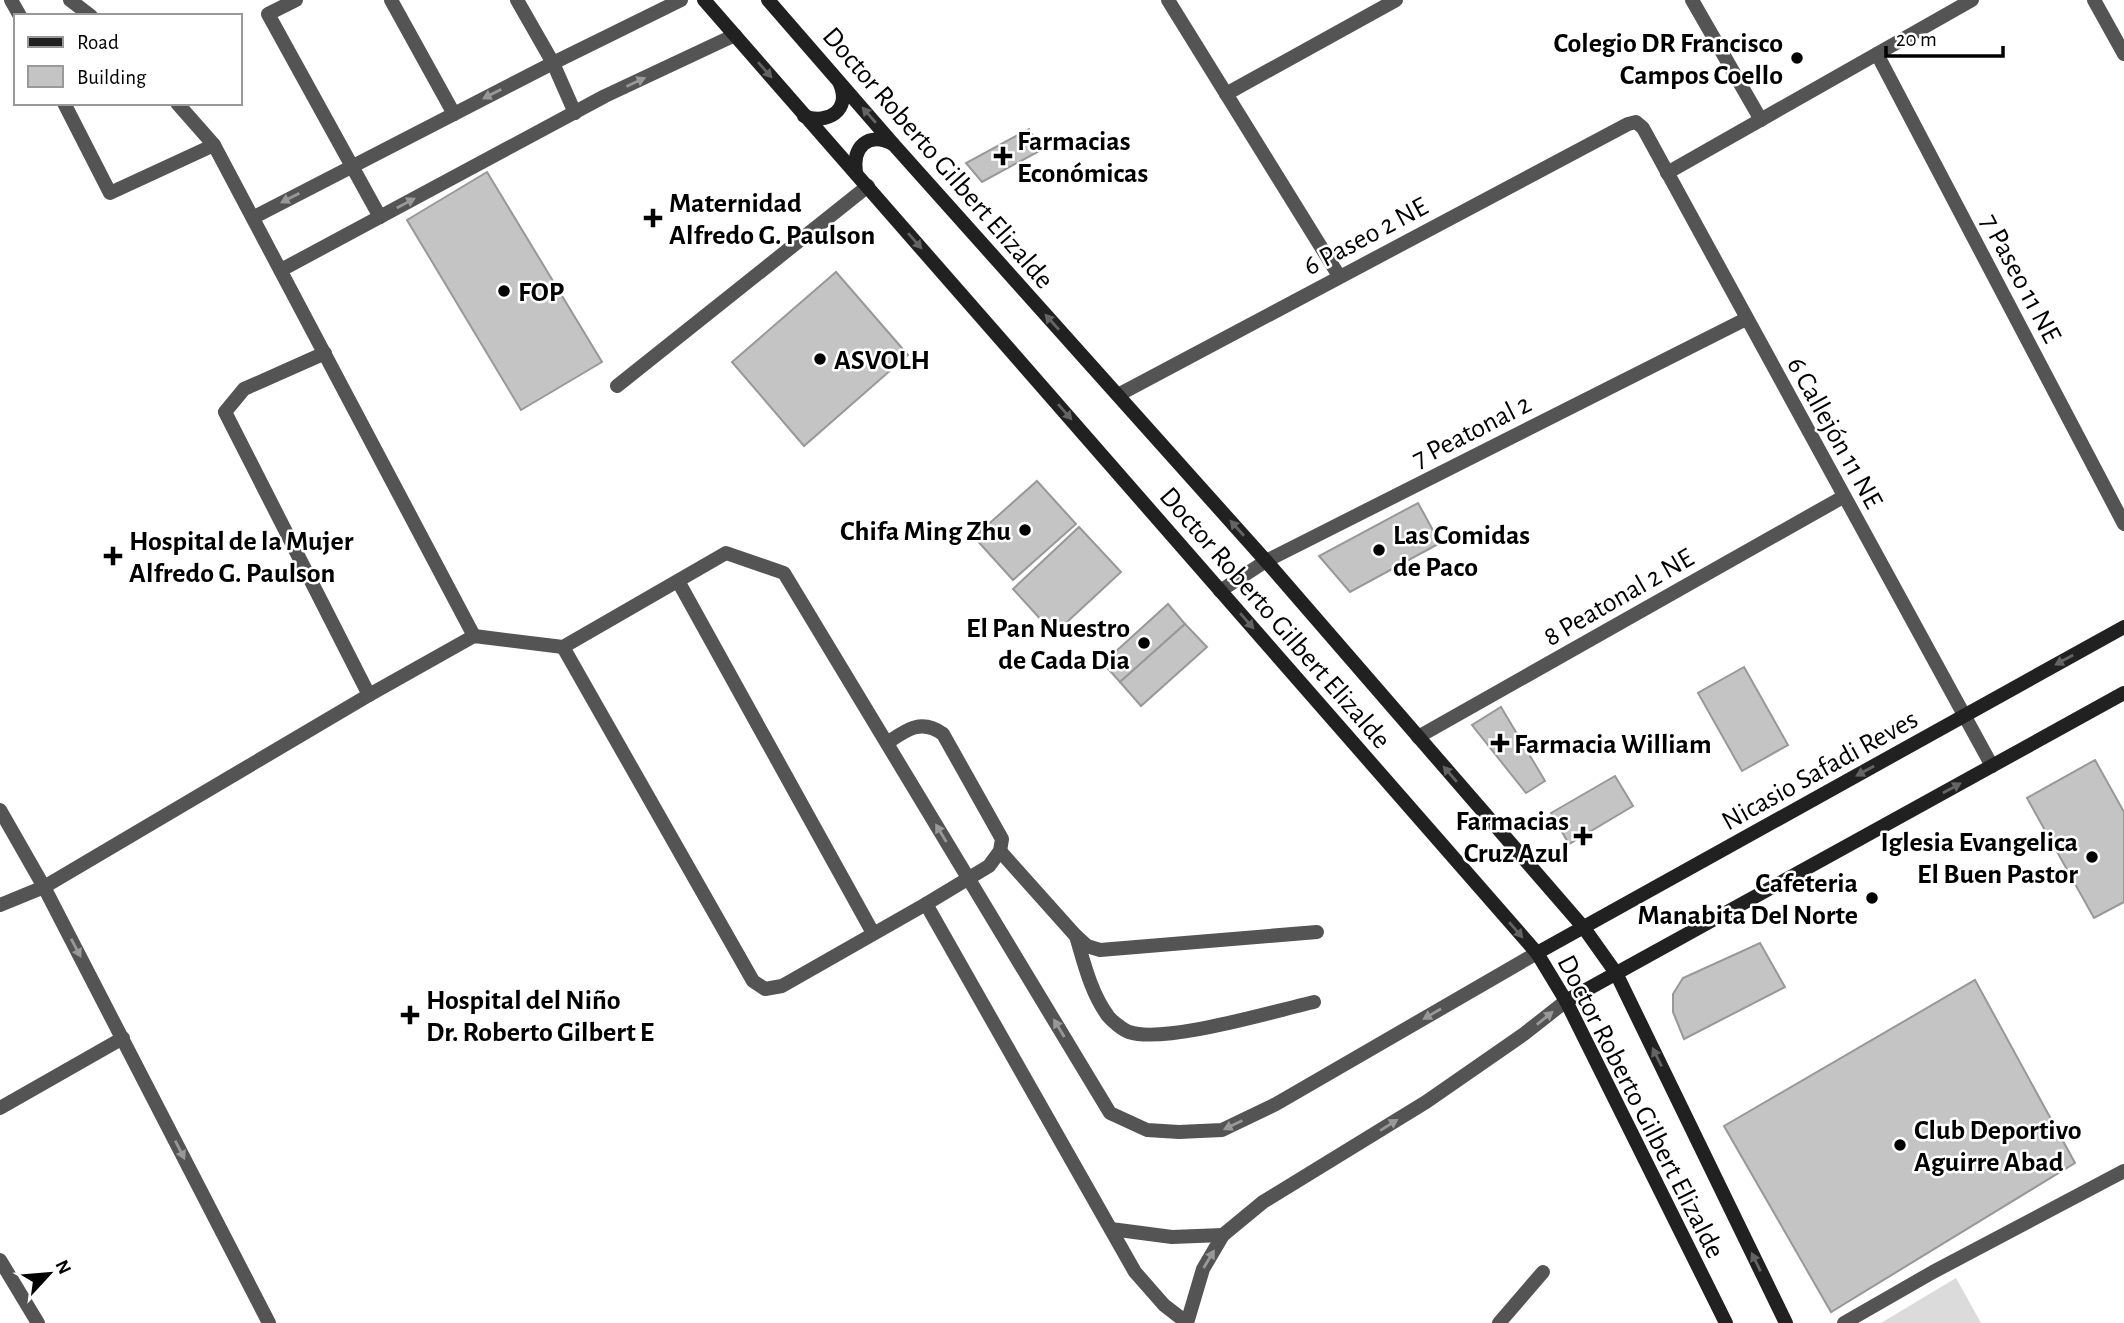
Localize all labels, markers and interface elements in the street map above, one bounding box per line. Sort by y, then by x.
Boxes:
legend [14,14,242,105]
scale bar [1886,14,2003,58]
street label: Doctor Roberto Gilbert Elizalde [817,22,1058,294]
text: 20 m [1896,29,1937,50]
place label: Colegio DR Francisco Campos Coello [1553,30,1783,90]
text: Road [77,32,119,53]
marker: Colegio DR Francisco Campos Coello [1789,50,1805,66]
one-way arrow [757,61,773,79]
text: Building [77,67,147,88]
one-way arrow [626,76,646,88]
one-way arrow [482,89,502,100]
one-way arrow [862,107,877,124]
place label: Farmacias Económicas [1017,128,1148,188]
marker: Farmacias Económicas [995,148,1011,164]
place label: Maternidad Alfredo G. Paulson [669,190,875,250]
street label: 6 Paseo 2 NE [1299,192,1433,281]
one-way arrow [280,193,300,204]
one-way arrow [396,197,416,209]
marker: Maternidad Alfredo G. Paulson [643,208,663,228]
street label: 7 Paseo 11 NE [1975,210,2066,348]
one-way arrow [907,232,923,250]
place label: FOP [518,279,564,307]
marker: FOP [496,283,512,299]
one-way arrow [1045,314,1061,331]
place label: ASVOLH [834,347,930,375]
marker: ASVOLH [812,351,828,367]
street label: 6 Callejón 11 NE [1781,353,1887,513]
street label: 7 Peatonal 2 [1408,390,1536,474]
one-way arrow [1057,404,1072,421]
street label: Doctor Roberto Gilbert Elizalde [1154,482,1395,754]
place label: Chifa Ming Zhu [840,518,1011,546]
one-way arrow [1229,519,1245,537]
marker: Chifa Ming Zhu [1017,522,1033,538]
place label: Las Comidas de Paco [1393,522,1530,582]
place label: Hospital de la Mujer Alfredo G. Paulson [129,528,354,588]
marker: Las Comidas de Paco [1371,542,1387,558]
street label: 8 Peatonal 2 NE [1539,544,1699,652]
marker: Hospital de la Mujer Alfredo G. Paulson [103,546,123,566]
one-way arrow [1239,612,1255,630]
place label: El Pan Nuestro de Cada Dia [966,615,1130,675]
marker: El Pan Nuestro de Cada Dia [1136,635,1152,651]
one-way arrow [2055,654,2074,666]
street label: Nicasio Safadi Reves [1717,705,1923,836]
place label: Farmacia William [1514,731,1712,759]
marker: Farmacia William [1492,735,1508,751]
one-way arrow [1442,765,1458,783]
one-way arrow [1856,765,1875,777]
one-way arrow [1942,782,1962,793]
place label: Farmacias Cruz Azul [1456,808,1569,868]
one-way arrow [935,824,947,843]
marker: Farmacias Cruz Azul [1575,828,1591,844]
place label: Iglesia Evangelica El Buen Pastor [1880,829,2078,889]
marker: Iglesia Evangelica El Buen Pastor [2084,849,2100,865]
place label: Cafeteria Manabita Del Norte [1637,870,1858,930]
marker: Cafeteria Manabita Del Norte [1864,890,1880,906]
one-way arrow [1508,921,1524,939]
one-way arrow [70,938,82,958]
street label: Doctor Roberto Gilbert Elizalde [1551,951,1729,1263]
place label: Hospital del Niño Dr. Roberto Gilbert E [426,987,654,1047]
marker: Hospital del Niño Dr. Roberto Gilbert E [400,1005,420,1025]
one-way arrow [1422,1008,1442,1020]
one-way arrow [1535,1010,1553,1025]
one-way arrow [1052,1018,1065,1037]
one-way arrow [1651,1047,1662,1067]
place label: Club Deportivo Aguirre Abad [1914,1117,2082,1177]
one-way arrow [1379,1118,1398,1131]
one-way arrow [1223,1119,1243,1130]
marker: Club Deportivo Aguirre Abad [1892,1137,1908,1153]
one-way arrow [175,1140,186,1160]
north arrow [14,1239,84,1309]
one-way arrow [1203,1250,1215,1269]
one-way arrow [1751,1252,1762,1272]
text: N [51,1257,74,1277]

